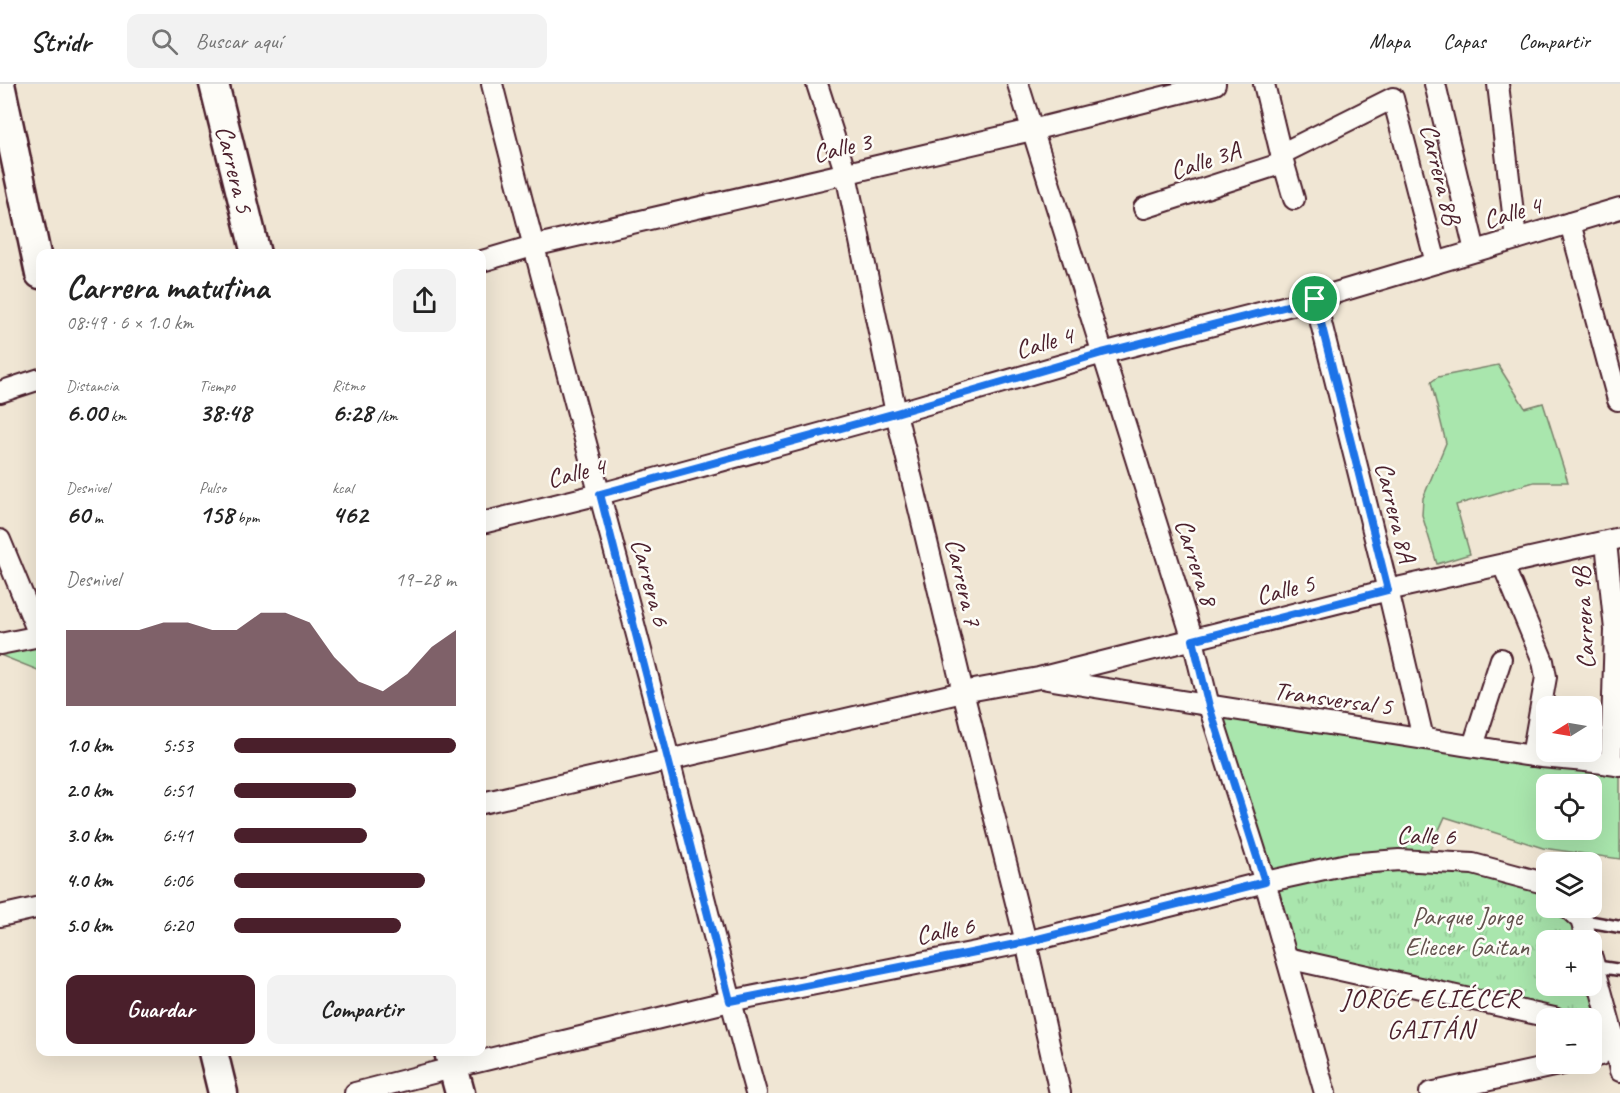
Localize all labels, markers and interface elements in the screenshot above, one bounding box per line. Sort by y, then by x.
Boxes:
search box [127,14,547,68]
text: Stridr [30,24,91,59]
icon: search [148,25,181,58]
text: Buscar aquí [196,27,282,55]
text: Mapa [1369,28,1410,54]
text: Capas [1443,28,1486,54]
text: Compartir [1519,28,1590,54]
street label: Carrera 8B [1412,120,1469,229]
street label: Carrera 5 [208,122,262,217]
street label: Calle 3 [810,124,877,170]
street label: Calle 3A [1166,133,1246,187]
street label: Calle 4 [1479,188,1547,236]
text: Carrera matutina [66,266,269,308]
button: share [393,269,456,332]
pin [1289,273,1340,324]
icon: arrive [1298,282,1331,315]
text: 08:49 · 6 × 1.0 km [66,310,193,335]
street label: Calle 4 [1011,318,1079,366]
text: Distancia [66,376,119,396]
text: Tiempo [199,376,235,396]
text: Ritmo [332,376,364,396]
text: 6.00 [66,396,107,429]
text: 38:48 [199,396,251,429]
text: 6:28 [332,396,373,429]
text: km [107,406,126,426]
text: /km [373,406,398,426]
street label: Calle 4 [544,449,611,496]
street label: Carrera 8A [1367,459,1424,567]
text: Desnivel [66,478,109,498]
text: Pulso [199,478,226,498]
text: kcal [332,478,353,498]
text: 60 [66,498,90,531]
text: 158 [199,498,234,531]
text: 462 [332,498,368,531]
text: m [90,508,103,528]
text: bpm [234,508,260,528]
street label: Carrera 8 [1167,515,1227,612]
street label: Carrera 6 [623,535,678,631]
street label: Carrera 7 [937,535,990,630]
street label: Carrera 9B [1564,565,1603,670]
street label: Calle 5 [1253,566,1319,613]
text: Desnivel [66,567,120,592]
text: 19–28 m [395,567,456,592]
street label: Transversal 5 [1272,674,1396,723]
north arrow [1536,696,1602,762]
map controls [1536,696,1602,1074]
text: 1.0 km [66,733,113,758]
text: 5:53 [162,733,193,758]
button: locate [1536,774,1602,840]
text: 2.0 km [66,778,113,803]
text: 6:51 [162,778,193,803]
street label: Calle 6 [1396,818,1457,853]
text: 3.0 km [66,823,113,848]
text: 6:41 [162,823,193,848]
button: layers [1536,852,1602,918]
text: 4.0 km [66,868,113,893]
text: 6:06 [162,868,193,893]
park label: Parque Jorge Eliecer Gaitan [1405,900,1530,963]
street label: Calle 6 [913,908,978,952]
text: 5.0 km [66,913,112,938]
text: 6:20 [162,913,193,938]
button: + [1536,930,1602,996]
button: Guardar [66,975,255,1044]
button: Compartir [267,975,456,1044]
district label: JORGE ELIÉCER GAITÁN [1339,981,1523,1046]
button: − [1536,1008,1602,1074]

